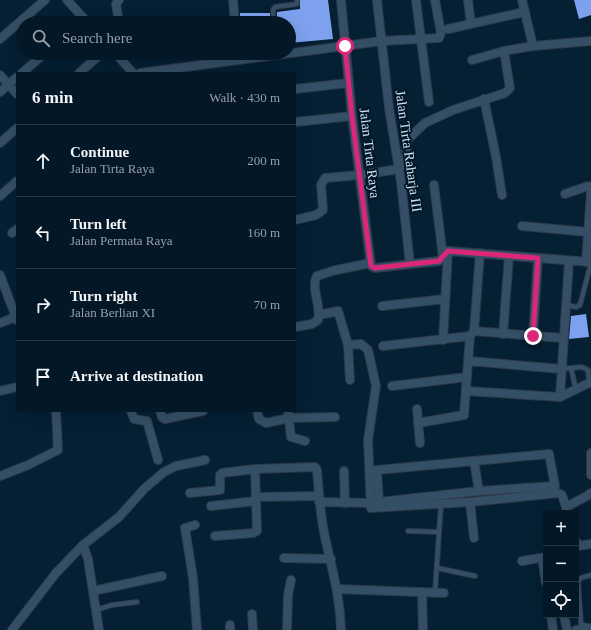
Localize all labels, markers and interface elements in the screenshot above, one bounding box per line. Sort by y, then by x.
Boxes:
search box [16,16,296,60]
icon: search [30,27,52,49]
text: Search here [62,30,132,46]
route start [336,37,354,55]
text: 6 min [32,88,73,107]
street label: Jalan Tirta Raharja III [393,89,425,213]
text: Walk · 430 m [209,90,280,105]
street label: Jalan Tirta Raya [357,107,383,200]
text: Continue [70,144,129,160]
icon: ahead [32,150,54,172]
text: 200 m [247,153,280,168]
text: Jalan Tirta Raya [70,161,155,176]
text: Turn left [70,216,127,232]
icon: left [32,222,54,244]
text: 160 m [247,225,280,240]
text: Jalan Permata Raya [70,233,173,248]
text: Turn right [70,288,137,304]
icon: right [32,294,54,316]
text: 70 m [254,297,280,312]
text: Jalan Berlian XI [70,305,155,320]
route end [524,327,542,345]
icon: arrive [32,366,54,388]
text: Arrive at destination [70,368,203,384]
map controls [543,510,579,618]
button: + [543,510,579,546]
button: − [543,546,579,582]
button: locate [543,582,579,618]

